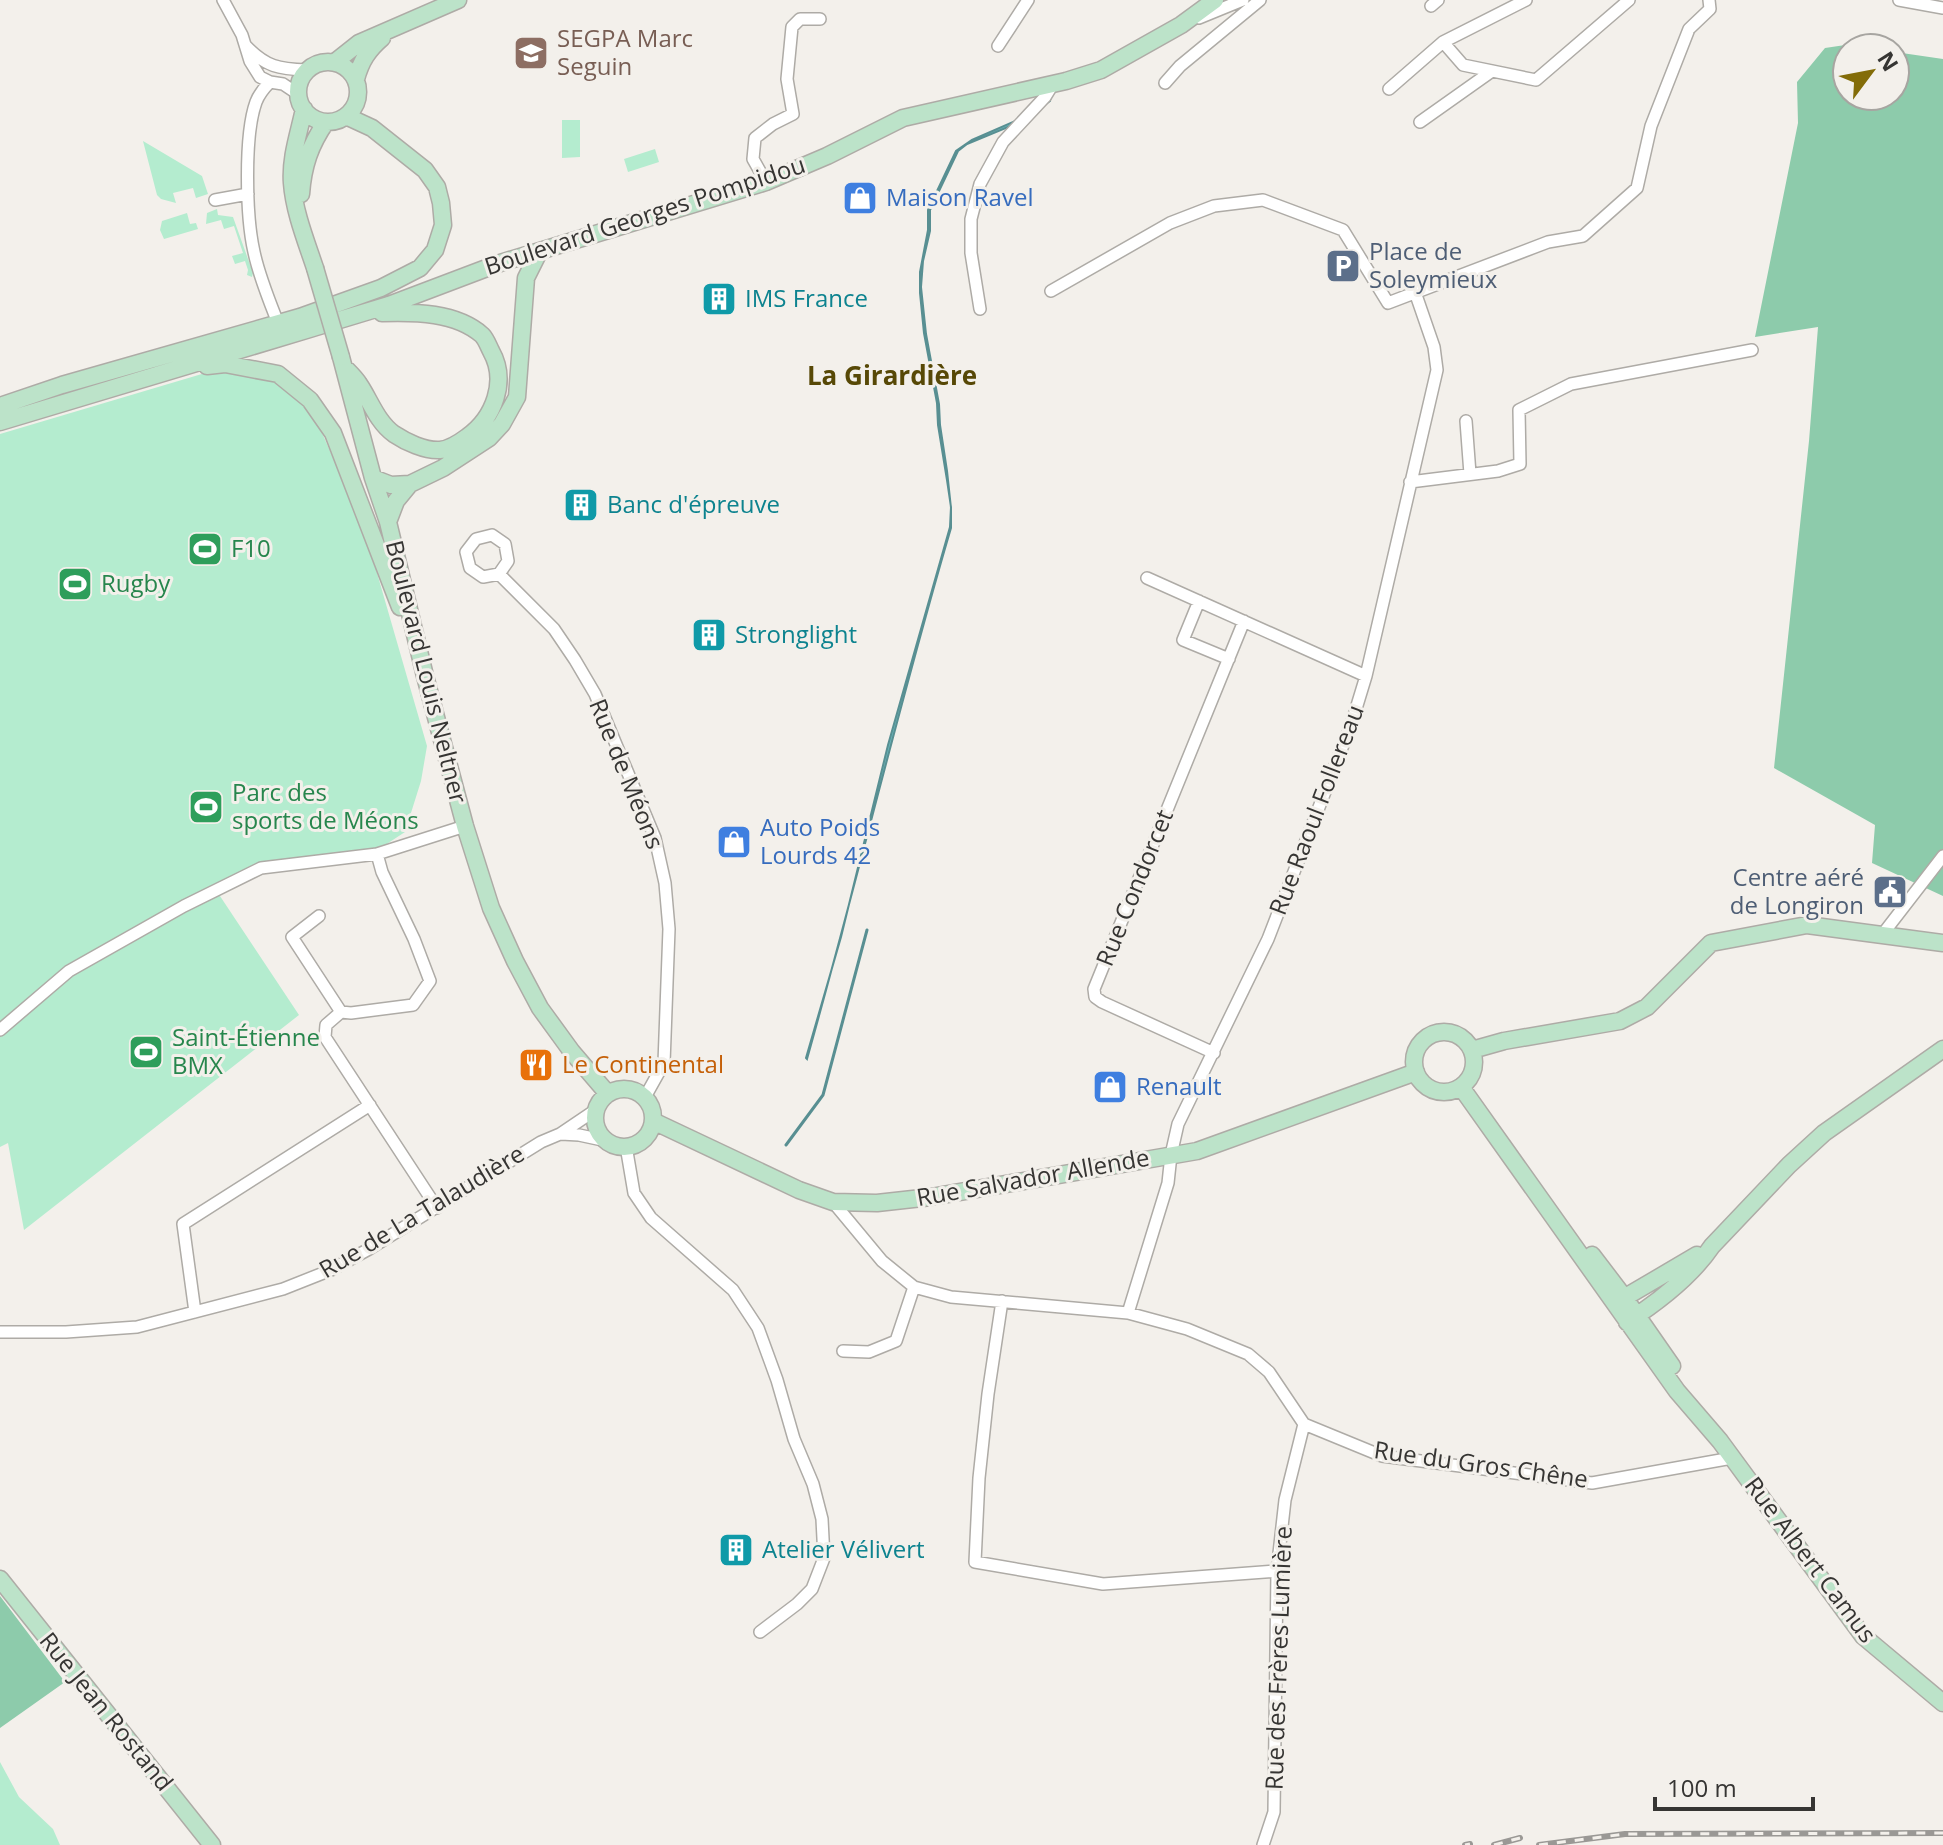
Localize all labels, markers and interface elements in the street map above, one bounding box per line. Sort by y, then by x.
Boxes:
place label: SEGPA Marc Seguin [557,21,693,82]
north arrow [1831,32,1911,112]
school or university icon: SEGPA Marc Seguin [512,34,550,72]
text: N [1871,45,1906,76]
street label: Boulevard Georges Pompidou [480,147,809,282]
shop icon: Maison Ravel [841,179,879,217]
place label: Maison Ravel [886,180,1033,213]
place label: Place de Soleymieux [1369,234,1498,295]
parking icon: Place de Soleymieux [1324,247,1362,285]
building icon: IMS France [700,280,738,318]
place label: IMS France [745,281,868,314]
district label: La Girardière [807,357,977,393]
building icon: Banc d'épreuve [562,486,600,524]
place label: Banc d'épreuve [607,487,780,520]
sports icon: F10 [186,530,224,568]
place label: F10 [231,531,271,564]
street label: Boulevard Louis Neltner [379,537,476,807]
sports icon: Rugby [56,565,94,603]
place label: Rugby [101,566,171,599]
building icon: Stronglight [690,616,728,654]
place label: Stronglight [735,617,857,650]
street label: Rue de Méons [582,693,673,853]
street label: Rue Raoul Follereau [1260,700,1371,919]
place label: Parc des sports de Méons [232,775,419,836]
sports icon: Parc des sports de Méons [187,788,225,826]
street label: Rue Condorcet [1087,804,1180,971]
place label: Auto Poids Lourds 42 [760,810,880,871]
shop icon: Auto Poids Lourds 42 [715,823,753,861]
place label: Centre aéré de Longiron [1730,860,1864,921]
public building icon: Centre aéré de Longiron [1871,873,1909,911]
place label: Saint-Étienne BMX [172,1020,320,1081]
sports icon: Saint-Étienne BMX [127,1033,165,1071]
restaurant icon: Le Continental [517,1046,555,1084]
place label: Le Continental [562,1047,724,1080]
shop icon: Renault [1091,1068,1129,1106]
place label: Renault [1136,1069,1222,1102]
street label: Rue de La Talaudière [312,1136,530,1285]
street label: Rue Salvador Allende [914,1140,1152,1213]
street label: Rue du Gros Chêne [1372,1432,1590,1495]
street label: Rue Albert Camus [1738,1469,1885,1649]
street label: Rue des Frères Lumière [1256,1525,1299,1790]
building icon: Atelier Vélivert [717,1531,755,1569]
place label: Atelier Vélivert [762,1532,925,1565]
street label: Rue Jean Rostand [33,1625,181,1797]
scale bar [1655,1761,1813,1811]
text: 100 m [1667,1771,1737,1804]

